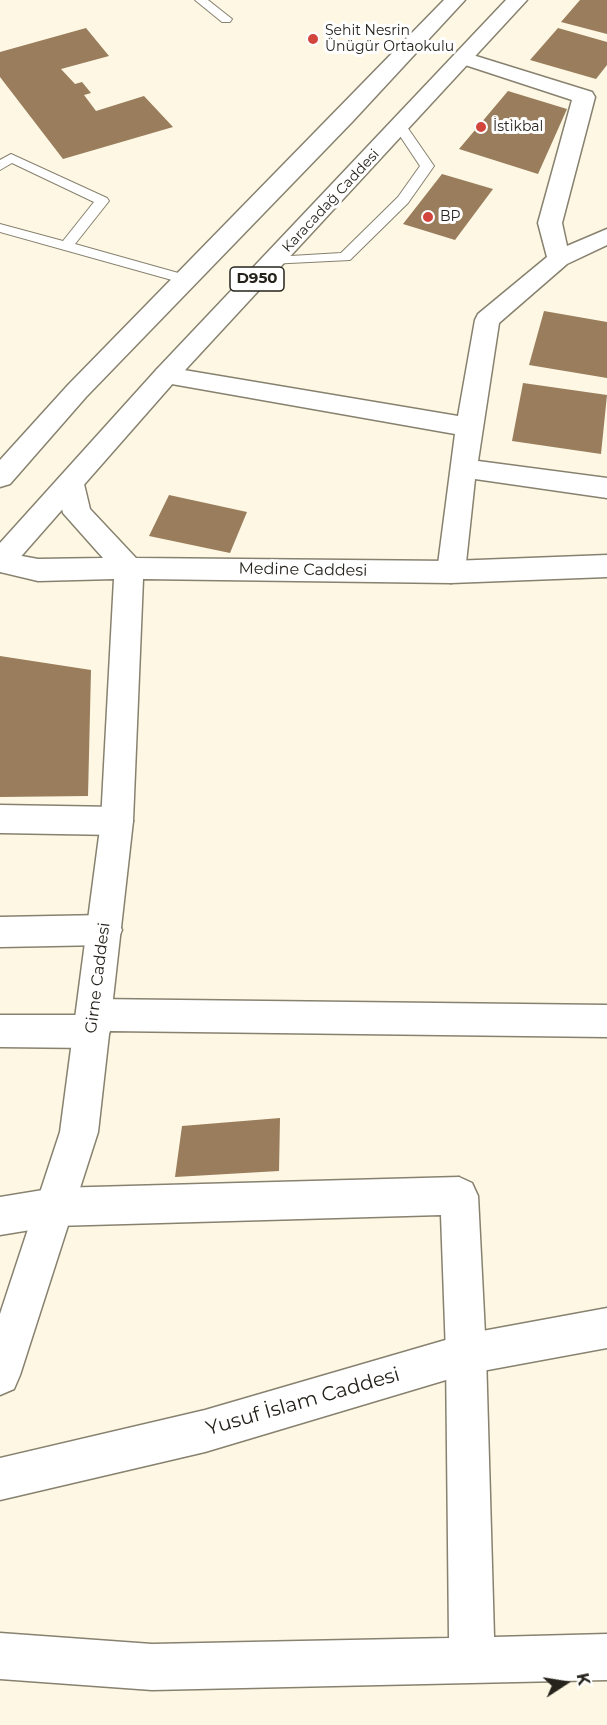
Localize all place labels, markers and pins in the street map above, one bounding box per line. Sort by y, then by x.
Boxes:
place label: Şehit Nesrin Ünügür Ortaokulu [325,23,454,56]
marker: Şehit Nesrin Ünügür Ortaokulu [306,32,320,46]
place label: İstikbal [493,119,543,135]
marker: İstikbal [474,120,488,134]
place label: BP [440,209,461,225]
marker: BP [421,210,435,224]

